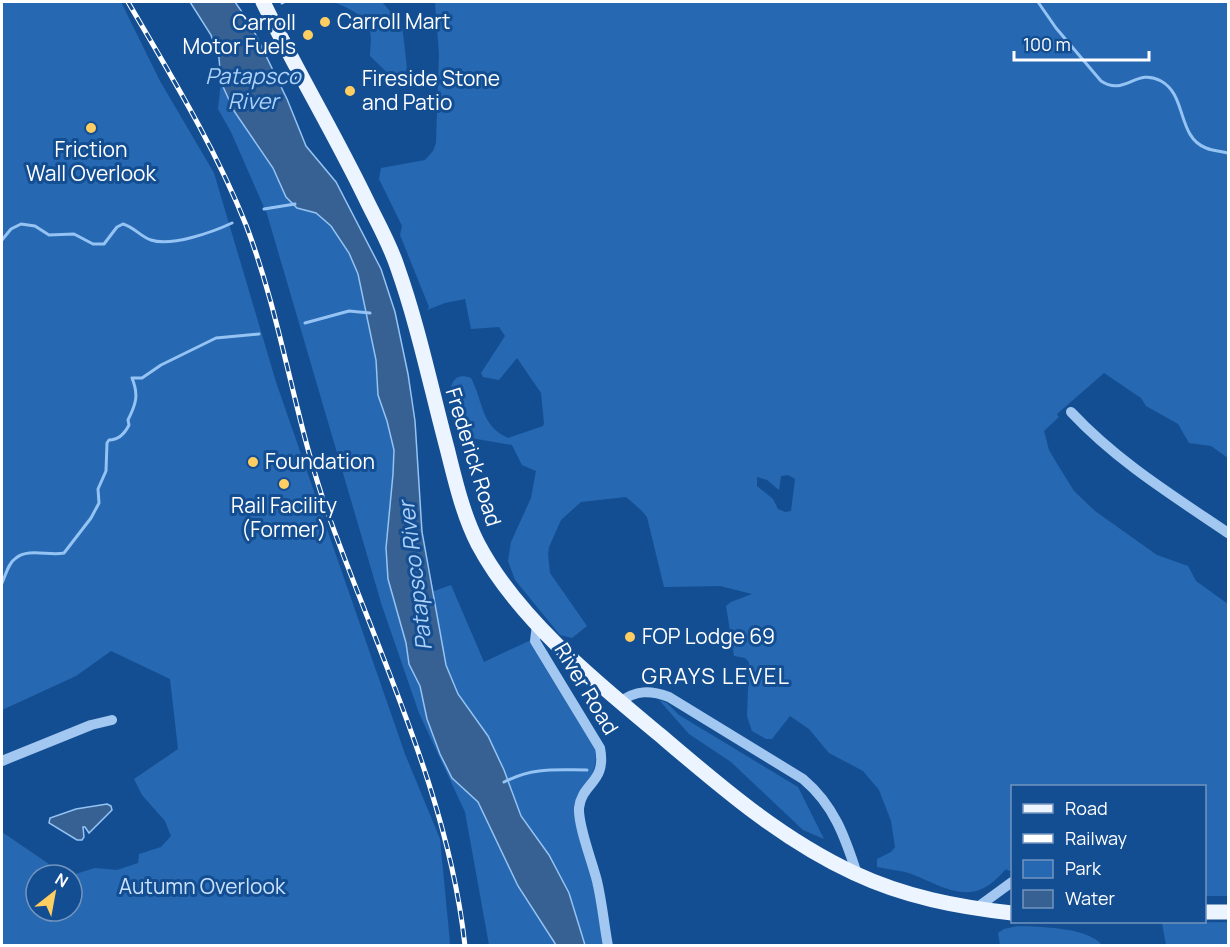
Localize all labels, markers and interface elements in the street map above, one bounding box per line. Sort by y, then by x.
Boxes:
place label: Carroll Mart [337,7,450,35]
place label: Carroll Motor Fuels [182,8,296,60]
marker: Carroll Mart [318,15,332,29]
scale bar [1014,24,1149,62]
marker: Carroll Motor Fuels [301,28,315,42]
text: 100 m [1023,32,1071,56]
water label: Patapsco River [205,61,303,116]
place label: Fireside Stone and Patio [362,64,500,116]
marker: Fireside Stone and Patio [343,84,357,98]
marker: Friction Wall Overlook [84,121,98,135]
place label: Friction Wall Overlook [26,135,156,187]
street label: Frederick Road [440,384,508,529]
place label: Foundation [265,447,375,475]
marker: Foundation [246,455,260,469]
marker: Rail Facility (Former) [277,477,291,491]
place label: Rail Facility (Former) [231,491,337,543]
water label: Patapsco River [391,497,439,652]
place label: FOP Lodge 69 [642,622,775,650]
marker: FOP Lodge 69 [623,630,637,644]
street label: River Road [549,637,625,740]
district label: GRAYS LEVEL [642,661,790,691]
legend [1011,785,1206,923]
text: Road [1065,796,1108,820]
text: Railway [1065,826,1127,850]
text: Park [1065,856,1102,880]
north arrow [24,863,84,923]
text: N [51,868,72,893]
park label: Autumn Overlook [119,872,286,900]
text: Water [1065,886,1115,910]

